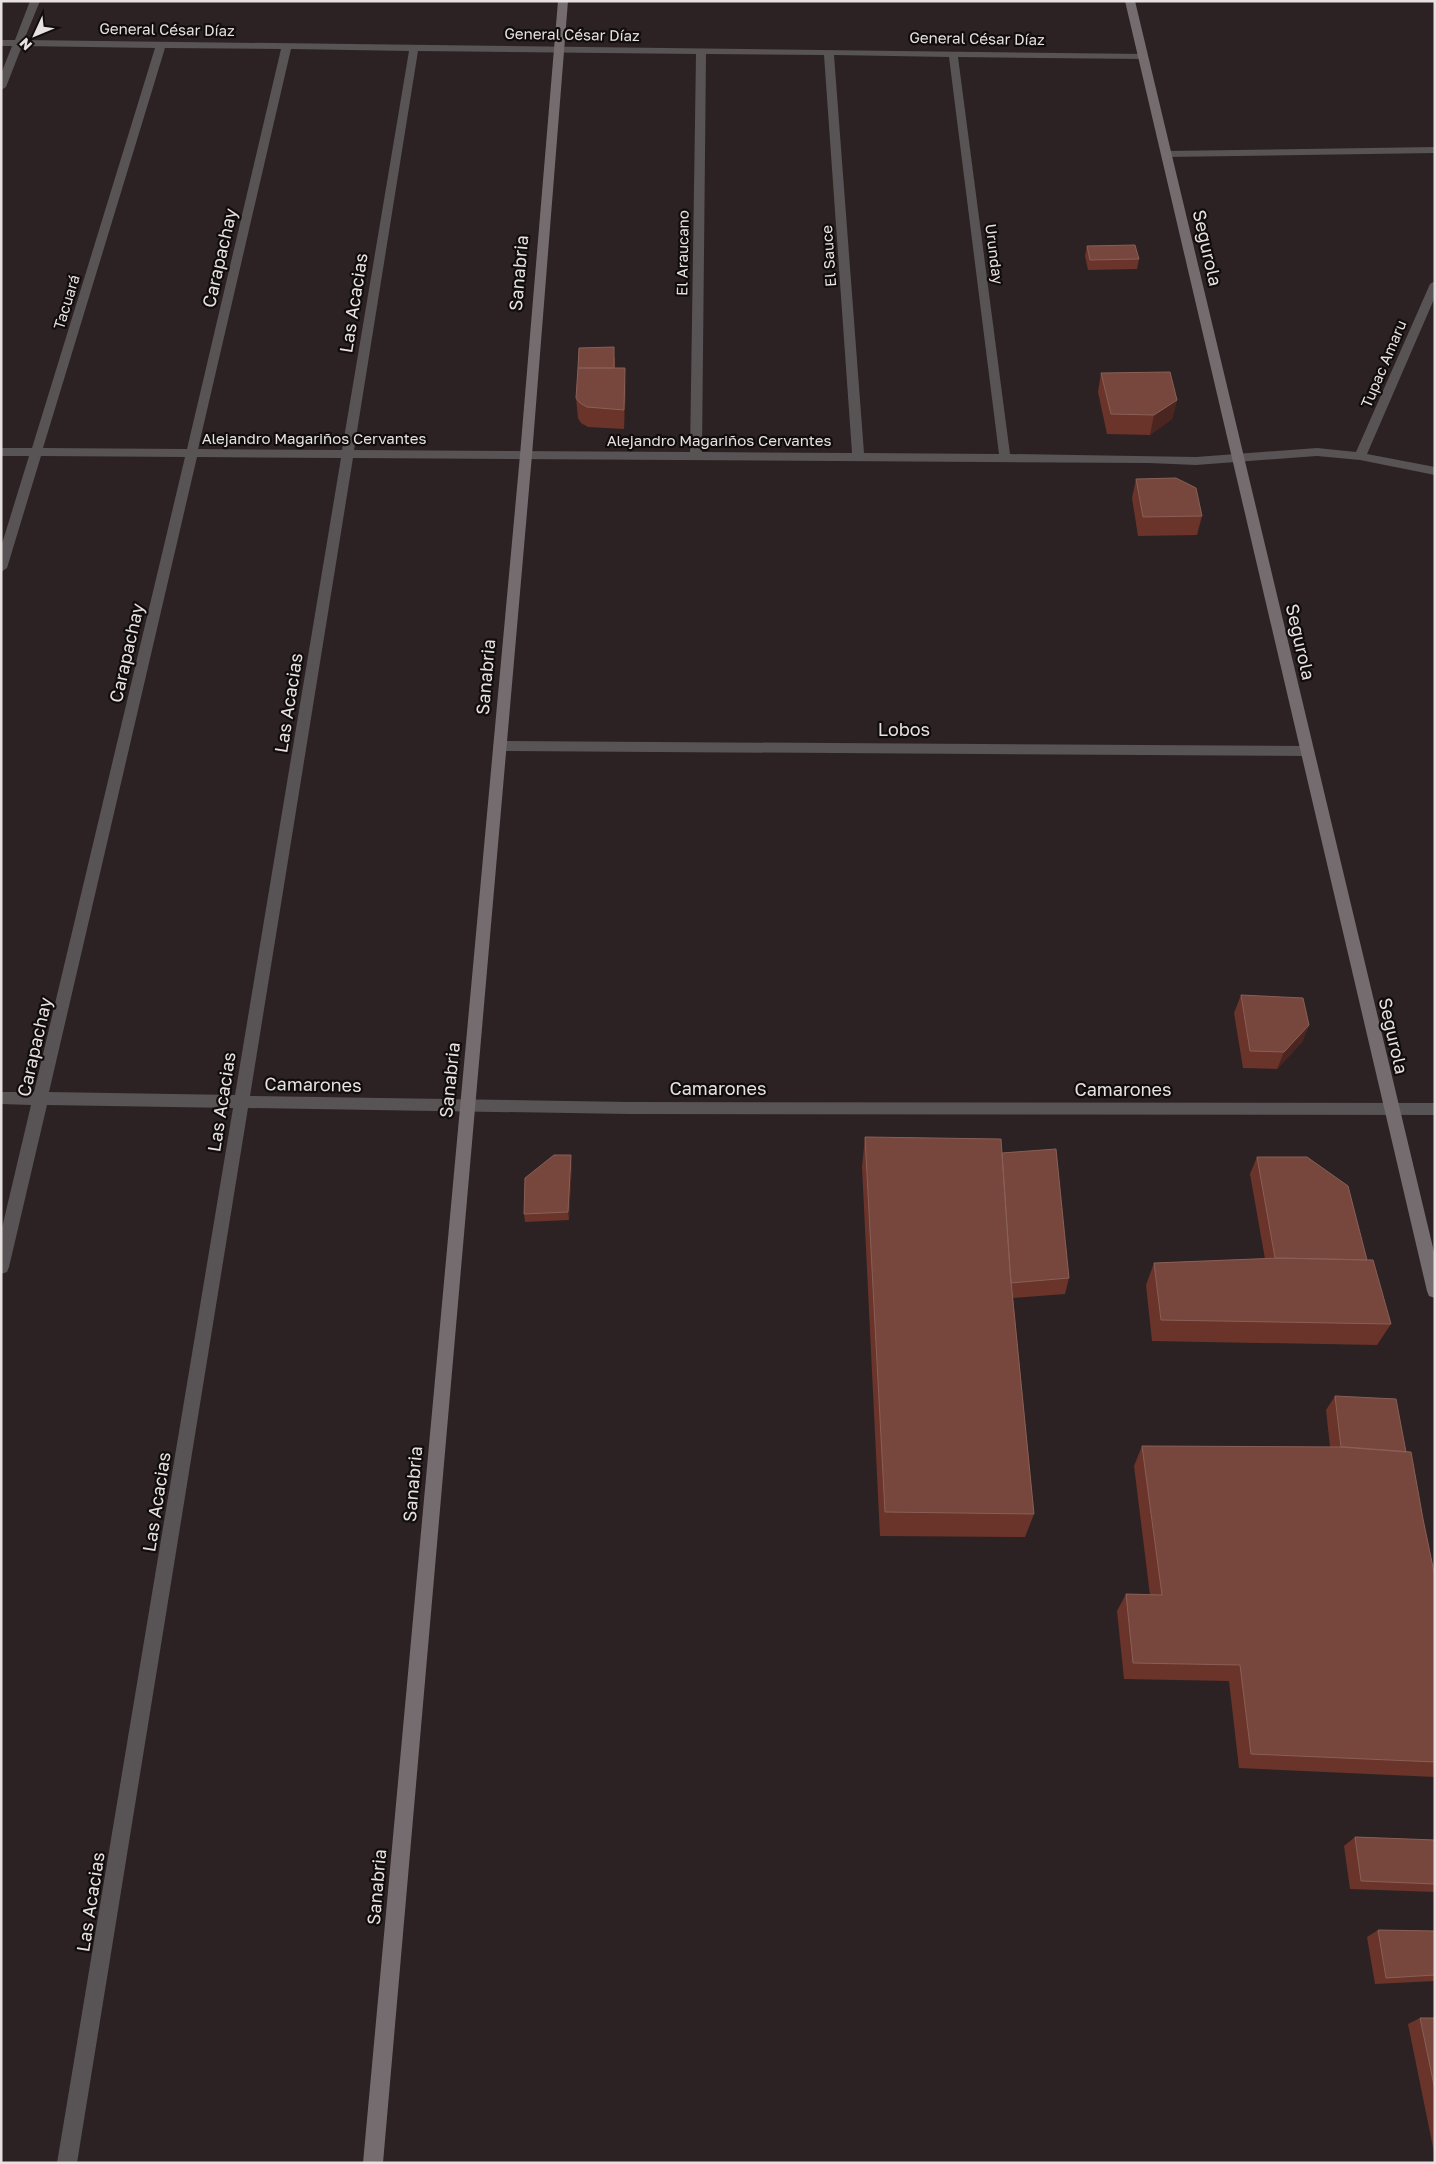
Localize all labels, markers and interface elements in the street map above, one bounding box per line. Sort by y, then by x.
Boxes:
north arrow [10,10,60,60]
street label: General César Díaz [99,19,235,39]
street label: General César Díaz [504,24,640,44]
street label: General César Díaz [909,28,1045,48]
text: N [15,35,35,54]
street label: Carapachay [197,206,241,310]
street label: Segurola [1189,208,1227,288]
street label: El Araucano [672,210,692,296]
street label: Urunday [982,223,1008,286]
street label: El Sauce [817,224,839,287]
street label: Sanabria [504,234,532,312]
street label: Las Acacias [334,251,372,354]
street label: Tacuará [49,272,83,331]
street label: Tupac Amaru [1357,317,1410,410]
street label: Alejandro Magariños Cervantes [202,429,426,447]
street label: Alejandro Magariños Cervantes [607,431,831,449]
street label: Carapachay [104,601,148,705]
street label: Segurola [1282,602,1320,682]
street label: Sanabria [471,638,499,716]
street label: Las Acacias [269,651,307,754]
street label: Lobos [878,718,930,740]
street label: Carapachay [12,995,56,1099]
street label: Segurola [1375,996,1413,1076]
street label: Sanabria [434,1041,464,1119]
street label: Las Acacias [202,1050,240,1153]
street label: Camarones [264,1072,362,1096]
street label: Camarones [669,1077,767,1099]
street label: Camarones [1074,1078,1172,1100]
street label: Sanabria [398,1445,426,1523]
street label: Las Acacias [137,1450,175,1553]
street label: Sanabria [362,1848,390,1926]
street label: Las Acacias [71,1850,109,1953]

